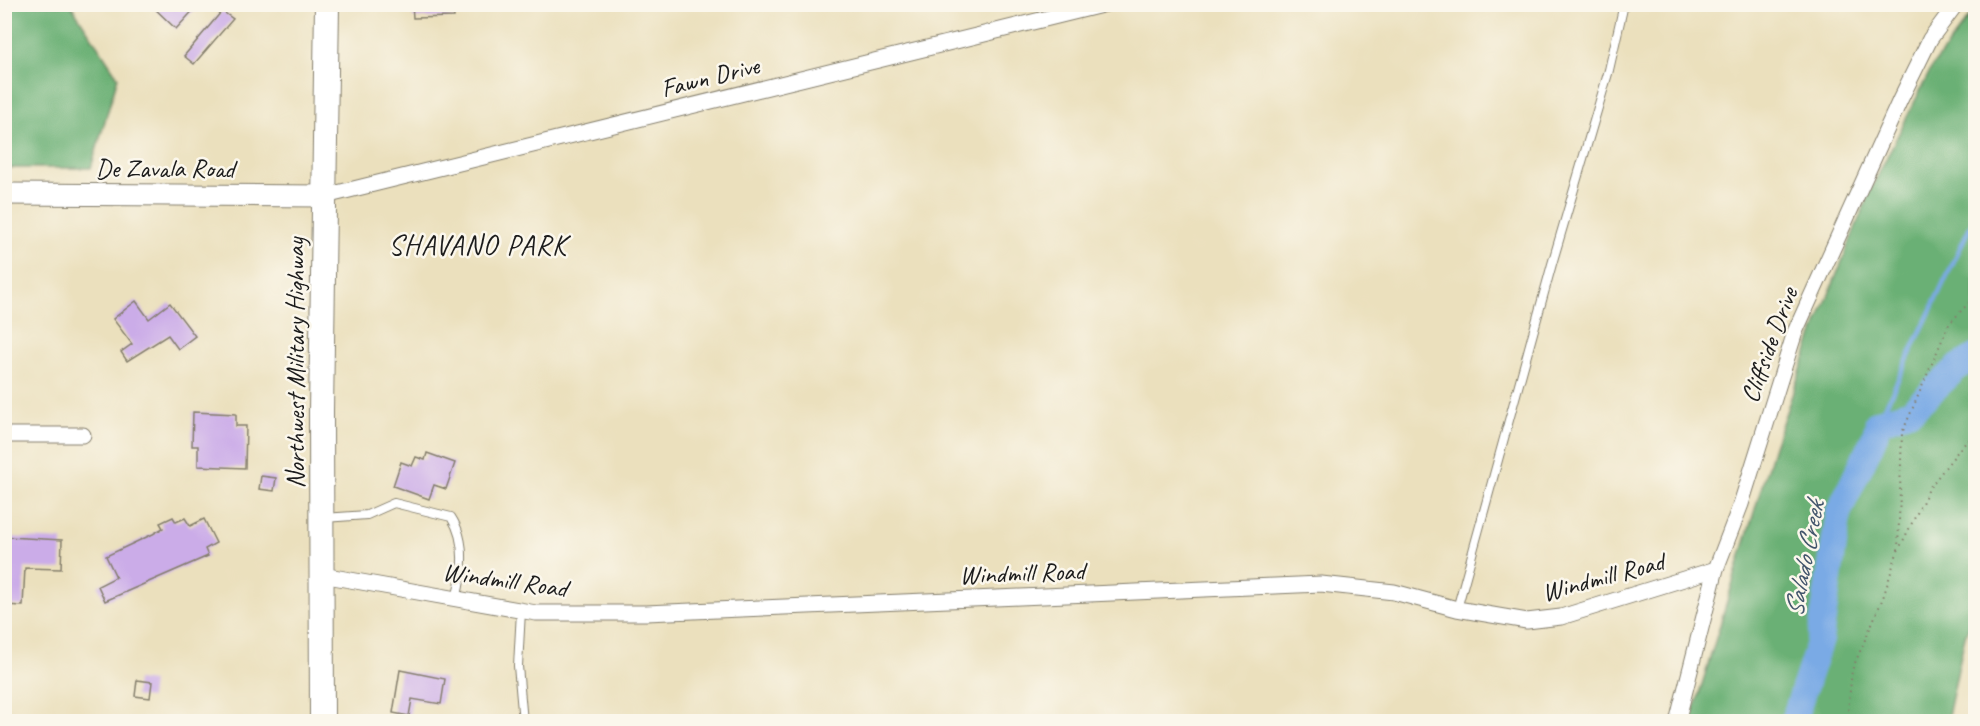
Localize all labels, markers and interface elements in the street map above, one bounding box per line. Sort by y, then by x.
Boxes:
street label: Fawn Drive [658,49,764,105]
street label: De Zavala Road [95,152,238,185]
district label: SHAVANO PARK [389,227,572,262]
street label: Northwest Military Highway [279,235,312,488]
street label: Cliffside Drive [1733,282,1806,407]
water label: Salado Creek [1776,493,1833,619]
street label: Windmill Road [1538,544,1671,609]
street label: Windmill Road [959,554,1089,592]
street label: Windmill Road [441,555,573,606]

